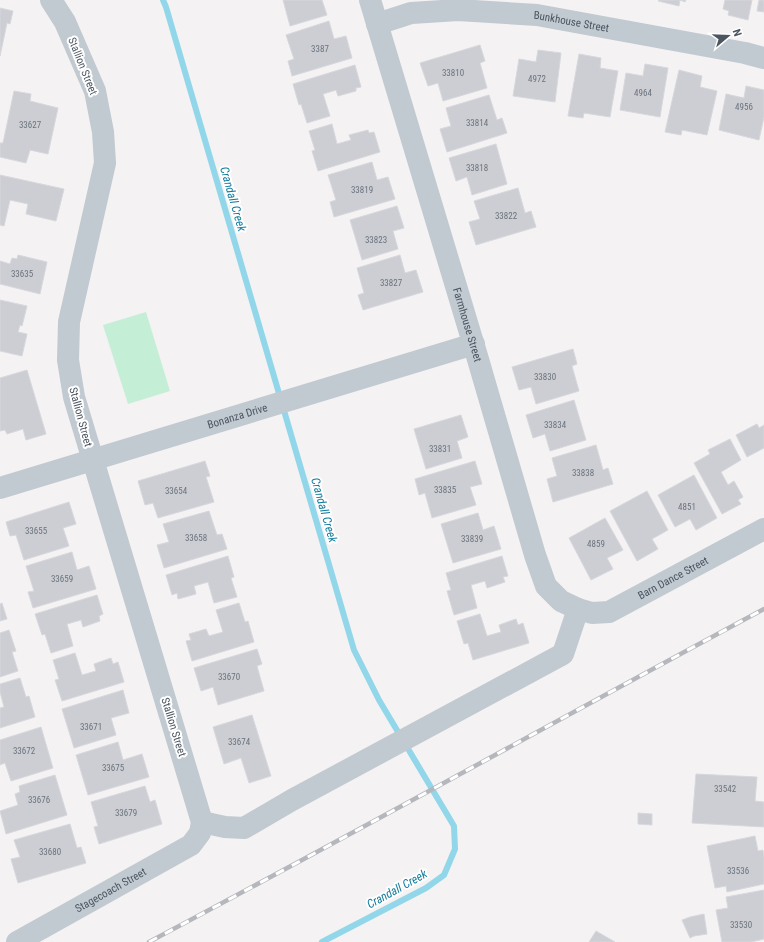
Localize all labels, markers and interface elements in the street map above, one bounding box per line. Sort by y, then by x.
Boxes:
street label: Bunkhouse Street [533,9,610,35]
north arrow [708,16,748,56]
text: N [730,28,744,38]
street label: Stallion Street [65,35,100,97]
house number: 3387 [311,44,329,54]
house number: 33810 [442,68,464,78]
house number: 4972 [528,74,546,84]
house number: 4964 [634,88,652,98]
house number: 4956 [735,102,753,112]
house number: 33814 [466,118,489,128]
house number: 33627 [19,120,42,130]
house number: 33818 [466,163,488,173]
water label: Crandall Creek [217,165,249,234]
house number: 33819 [351,185,373,195]
house number: 33822 [495,211,518,221]
house number: 33823 [365,235,387,245]
house number: 33635 [11,269,34,279]
house number: 33827 [380,278,403,288]
street label: Farmhouse Street [450,286,484,363]
house number: 33830 [534,372,556,382]
street label: Stallion Street [66,386,95,448]
street label: Bonanza Drive [206,401,269,432]
house number: 33834 [544,420,567,430]
house number: 33831 [429,444,451,454]
house number: 33838 [572,468,594,478]
water label: Crandall Creek [308,476,340,545]
house number: 33835 [434,485,457,495]
house number: 33654 [165,486,188,496]
house number: 4851 [678,502,696,512]
house number: 33655 [25,526,48,536]
house number: 33658 [185,533,207,543]
house number: 33839 [461,534,483,544]
house number: 4859 [587,539,605,549]
street label: Barn Dance Street [636,554,711,602]
house number: 33659 [51,574,73,584]
house number: 33670 [218,672,240,682]
street label: Stallion Street [158,696,189,758]
house number: 33671 [80,722,102,732]
house number: 33674 [228,737,251,747]
house number: 33672 [13,746,36,756]
house number: 33675 [102,763,125,773]
house number: 33542 [714,784,737,794]
house number: 33676 [28,795,50,805]
house number: 33679 [115,808,137,818]
house number: 33680 [39,847,61,857]
street label: Stagecoach Street [73,865,149,915]
water label: Crandall Creek [364,866,430,911]
house number: 33536 [727,866,749,876]
house number: 33530 [730,920,752,930]

